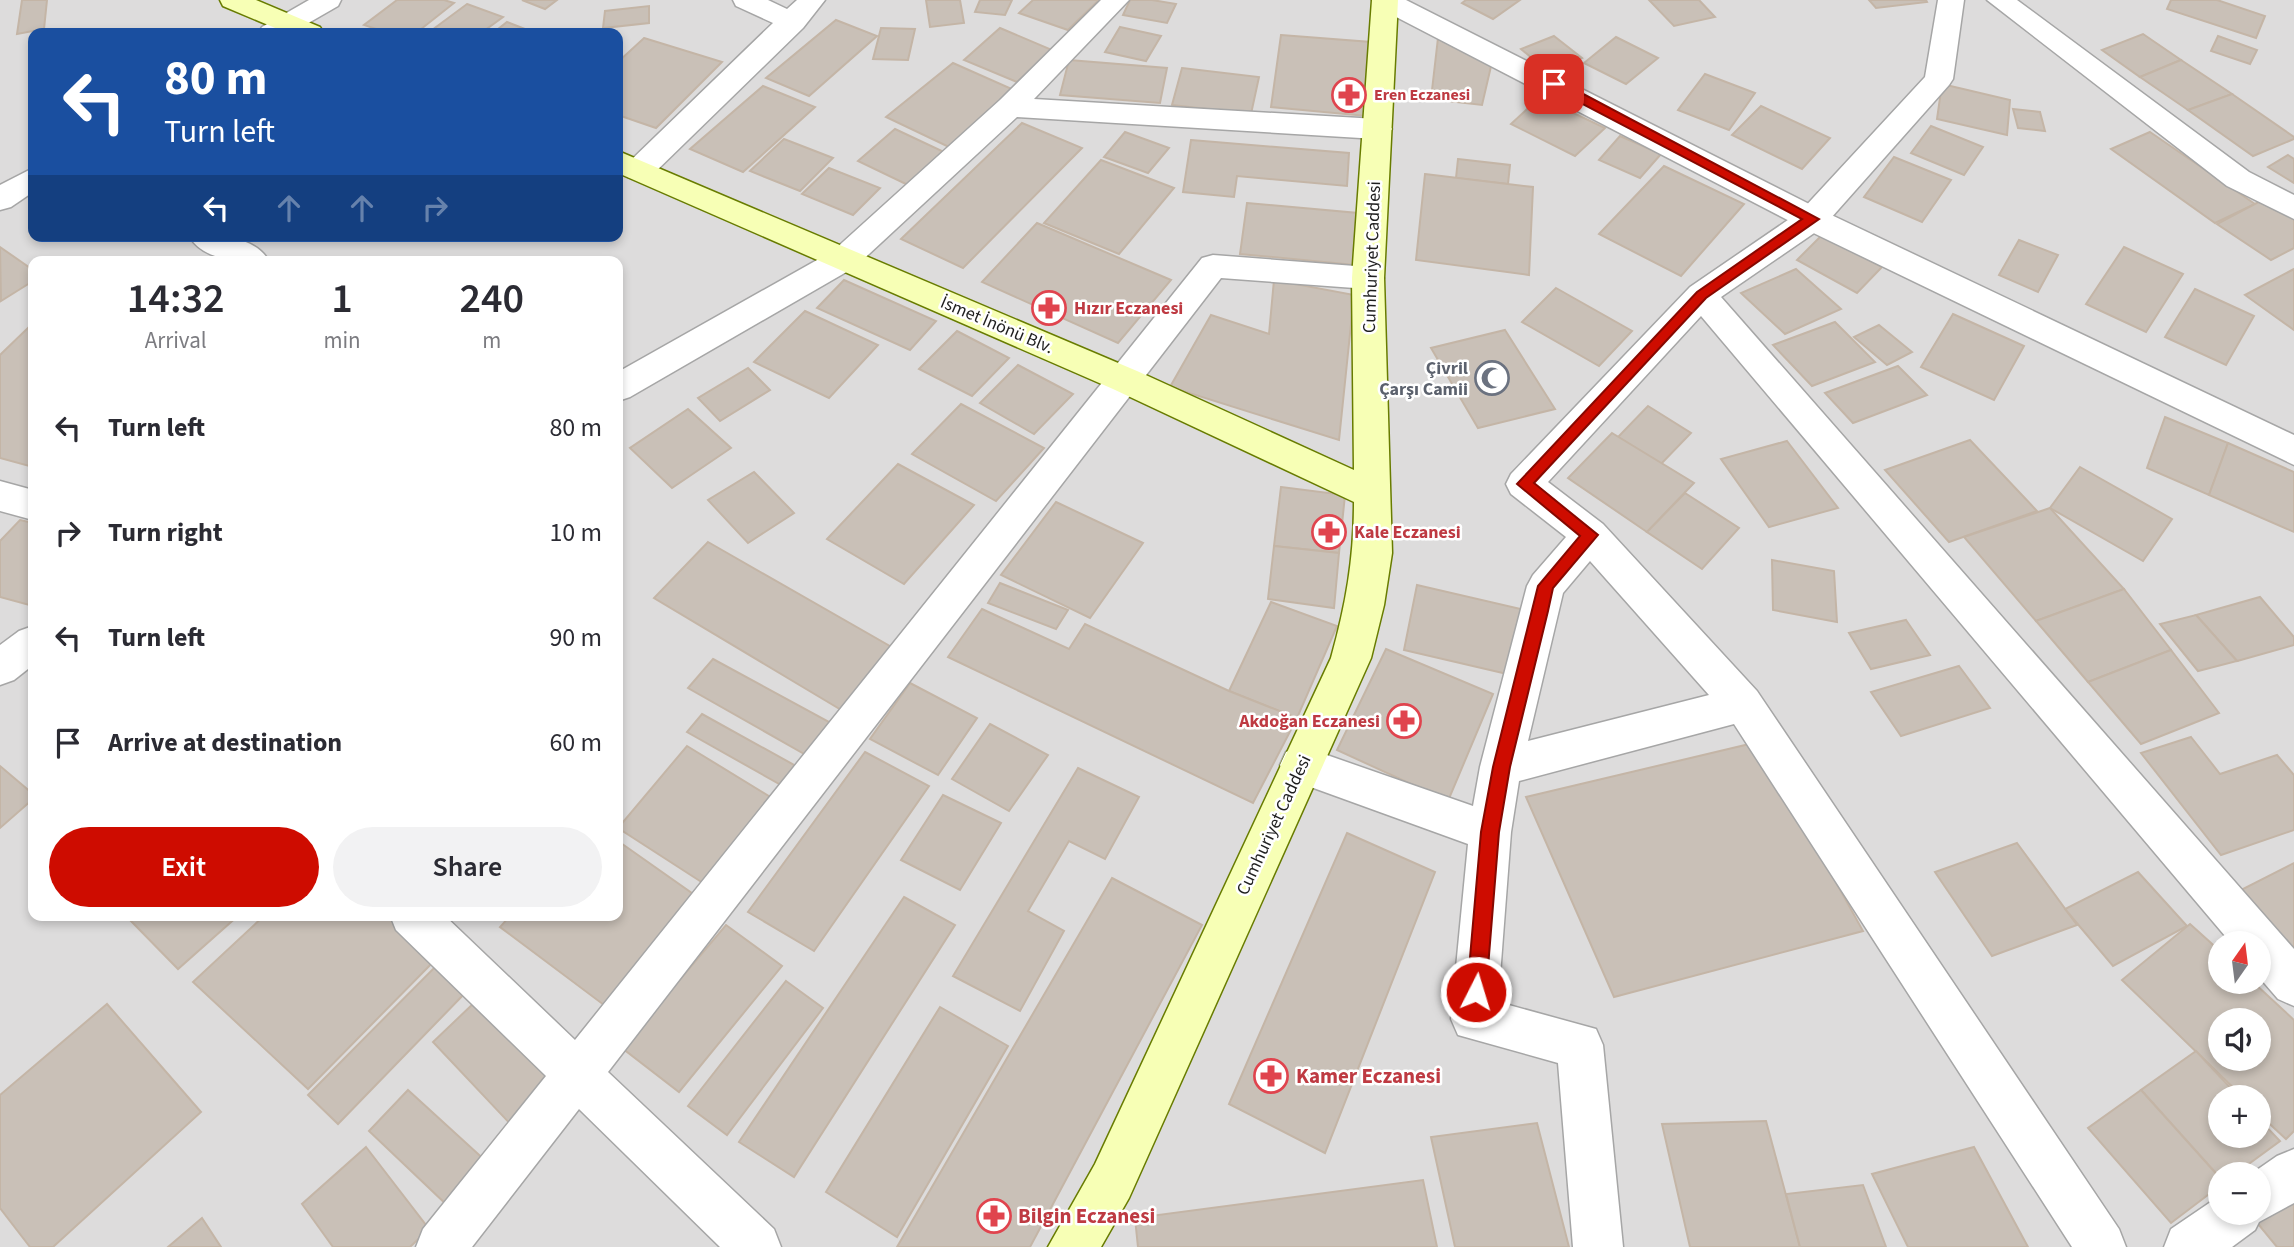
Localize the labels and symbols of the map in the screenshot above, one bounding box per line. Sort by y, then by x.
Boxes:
pin [1524,54,1584,114]
pharmacy icon: Eren Eczanesi [1330,76,1368,114]
place label: Eren Eczanesi [1374,84,1470,106]
street label: Cumhuriyet Caddesi [1357,181,1387,333]
pharmacy icon: Hızır Eczanesi [1030,289,1068,327]
street label: İsmet İnönü Blv. [937,290,1057,360]
place label: Hızır Eczanesi [1074,296,1183,321]
place label: Çivril Çarşı Camii [1379,356,1468,402]
mosque icon: Çivril Çarşı Camii [1473,359,1511,397]
pharmacy icon: Kale Eczanesi [1310,513,1348,551]
place label: Kale Eczanesi [1354,520,1461,545]
pharmacy icon: Akdoğan Eczanesi [1385,702,1423,740]
place label: Akdoğan Eczanesi [1238,709,1380,734]
street label: Cumhuriyet Caddesi [1231,751,1317,899]
north arrow [2208,931,2272,994]
position arrow [1439,955,1513,1029]
pharmacy icon: Kamer Eczanesi [1252,1057,1290,1095]
place label: Kamer Eczanesi [1296,1061,1441,1091]
pharmacy icon: Bilgin Eczanesi [975,1197,1013,1235]
place label: Bilgin Eczanesi [1018,1201,1155,1231]

